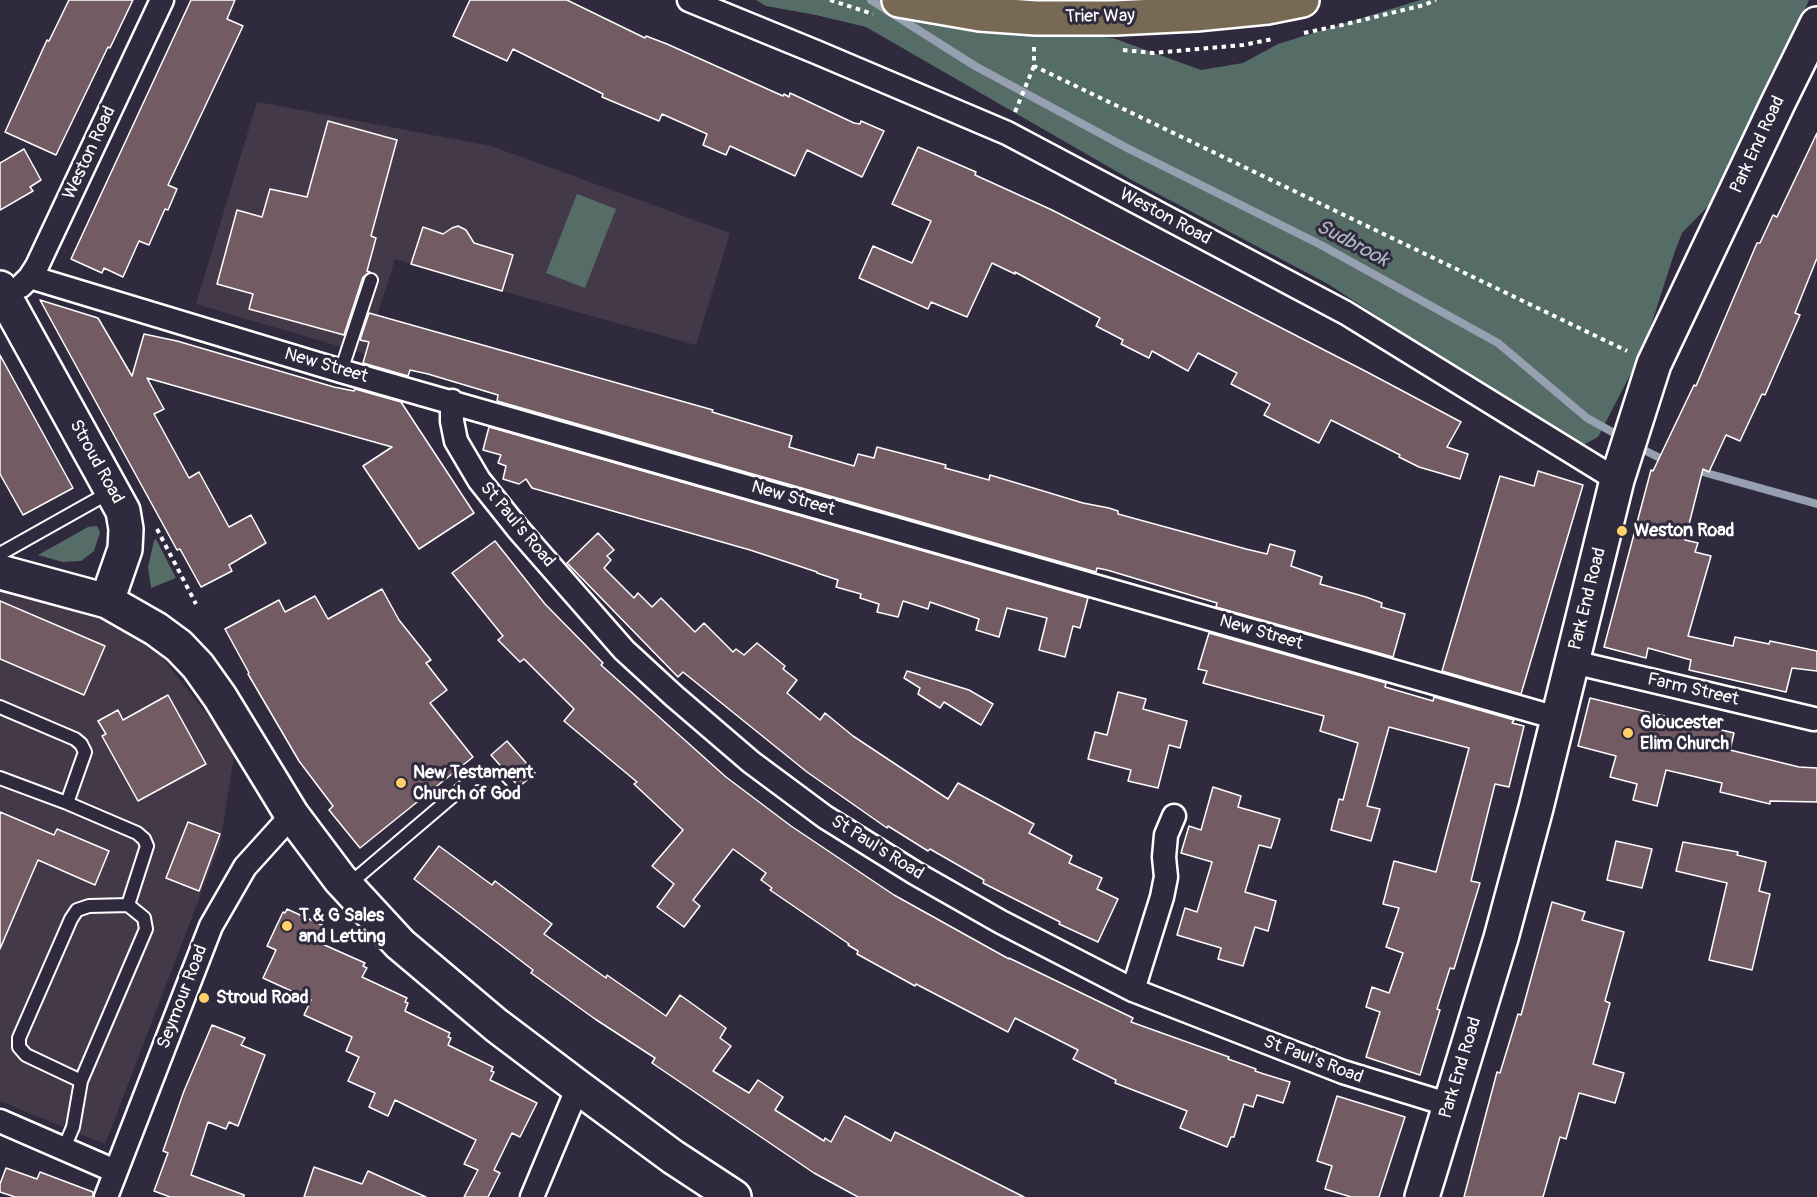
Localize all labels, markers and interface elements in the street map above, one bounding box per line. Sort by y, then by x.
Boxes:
street label: Trier Way [1065,6,1135,28]
street label: Park End Road [1726,93,1790,197]
street label: Weston Road [59,103,121,203]
street label: Weston Road [1116,184,1214,250]
water label: Sudbrook [1312,215,1392,273]
street label: New Street [282,344,370,388]
street label: Stroud Road [64,416,128,508]
street label: New Street [749,477,837,521]
street label: St Paul's Road [475,478,559,572]
place label: Weston Road [1634,520,1734,542]
marker: Weston Road [1615,524,1629,538]
street label: Park End Road [1565,545,1611,653]
street label: New Street [1217,611,1305,655]
street label: Farm Street [1645,669,1741,711]
place label: Gloucester Elim Church [1640,712,1729,754]
marker: Gloucester Elim Church [1621,726,1635,740]
place label: New Testament Church of God [413,762,533,804]
marker: New Testament Church of God [394,776,408,790]
street label: St Paul's Road [827,811,927,885]
place label: T & G Sales and Letting [299,905,386,948]
marker: T & G Sales and Letting [280,919,294,933]
street label: Seymour Road [153,942,213,1052]
place label: Stroud Road [216,987,309,1009]
marker: Stroud Road [197,991,211,1005]
street label: Park End Road [1435,1015,1487,1121]
street label: St Paul's Road [1260,1031,1366,1089]

